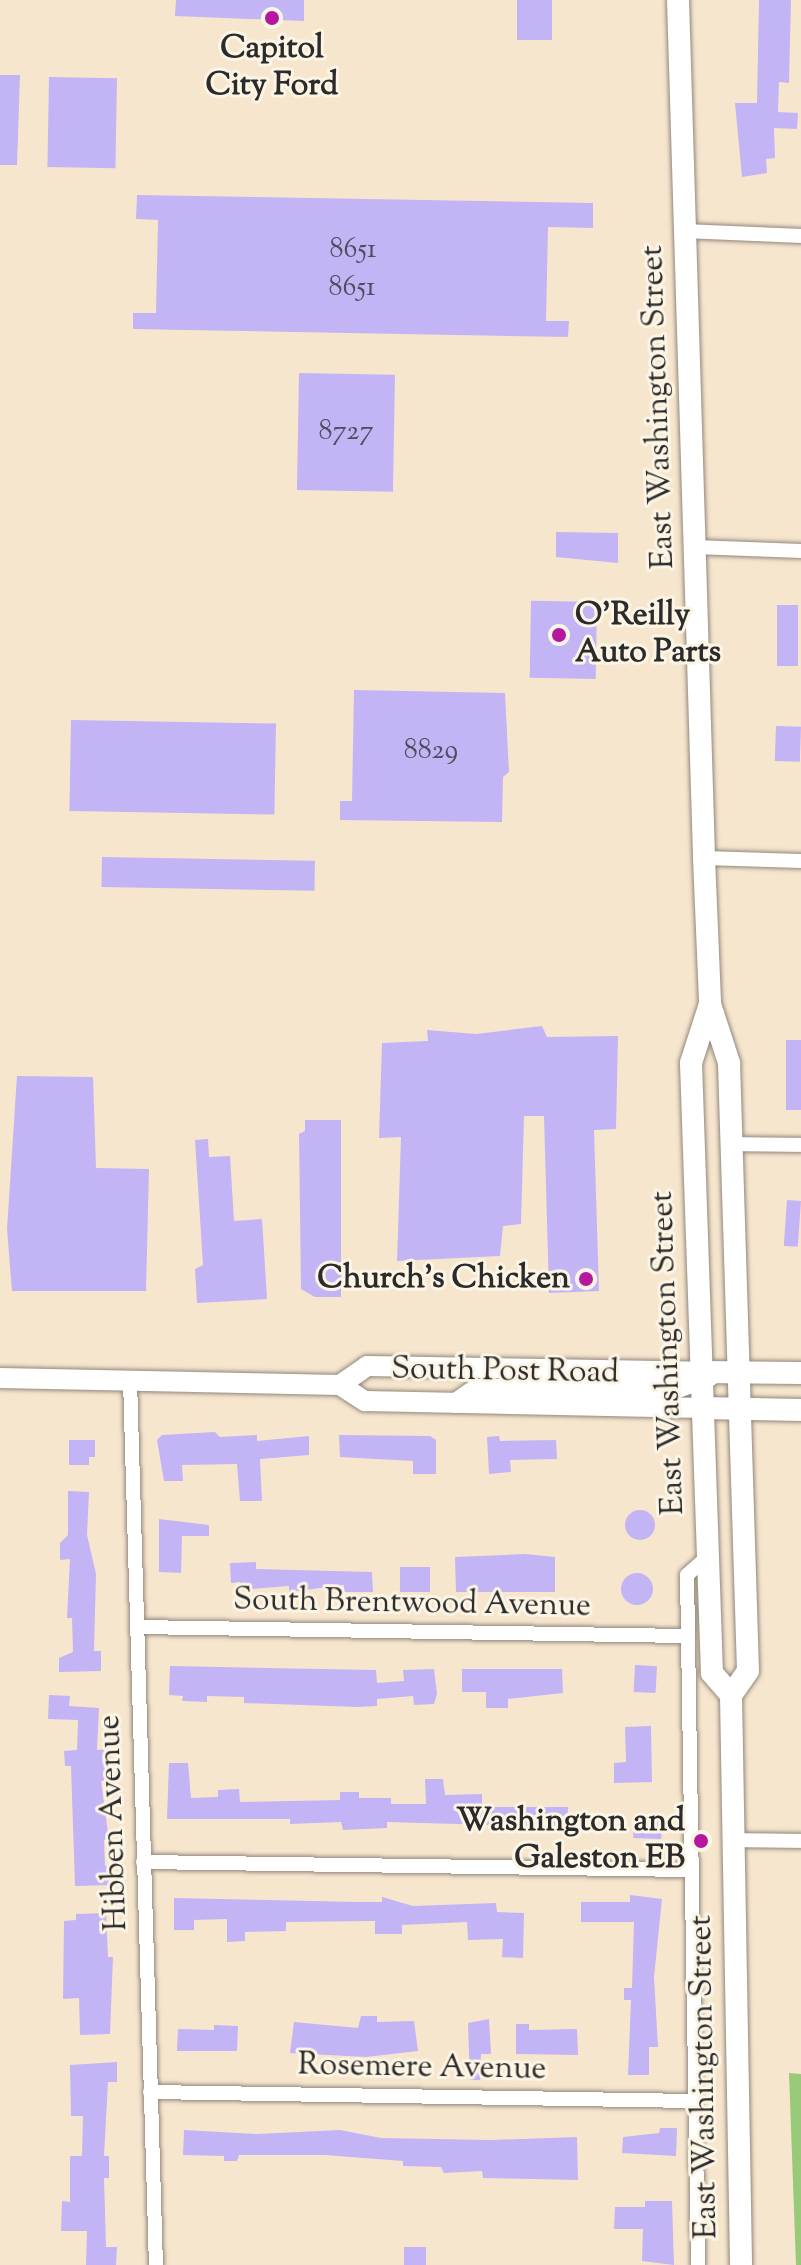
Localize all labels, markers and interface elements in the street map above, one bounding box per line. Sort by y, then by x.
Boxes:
marker: Capitol City Ford [263,9,281,27]
place label: Capitol City Ford [206,31,338,106]
house number: 8651 [329,233,377,267]
street label: East Washington Street [634,244,684,570]
house number: 8651 [328,271,376,305]
house number: 8727 [319,415,373,449]
place label: O'Reilly Auto Parts [575,598,721,673]
marker: O'Reilly Auto Parts [550,626,568,644]
house number: 8829 [404,734,458,768]
street label: East Washington Street [644,1190,694,1516]
place label: Church's Chicken [317,1260,570,1298]
marker: Church's Chicken [577,1270,595,1288]
street label: South Post Road [391,1351,619,1393]
street label: South Brentwood Avenue [233,1582,591,1626]
street label: Hibben Avenue [91,1714,137,1932]
place label: Washington and Galeston EB [456,1804,685,1879]
marker: Washington and Galeston EB [692,1832,710,1850]
street label: East Washington Street [683,1915,727,2239]
street label: Rosemere Avenue [297,2047,547,2089]

